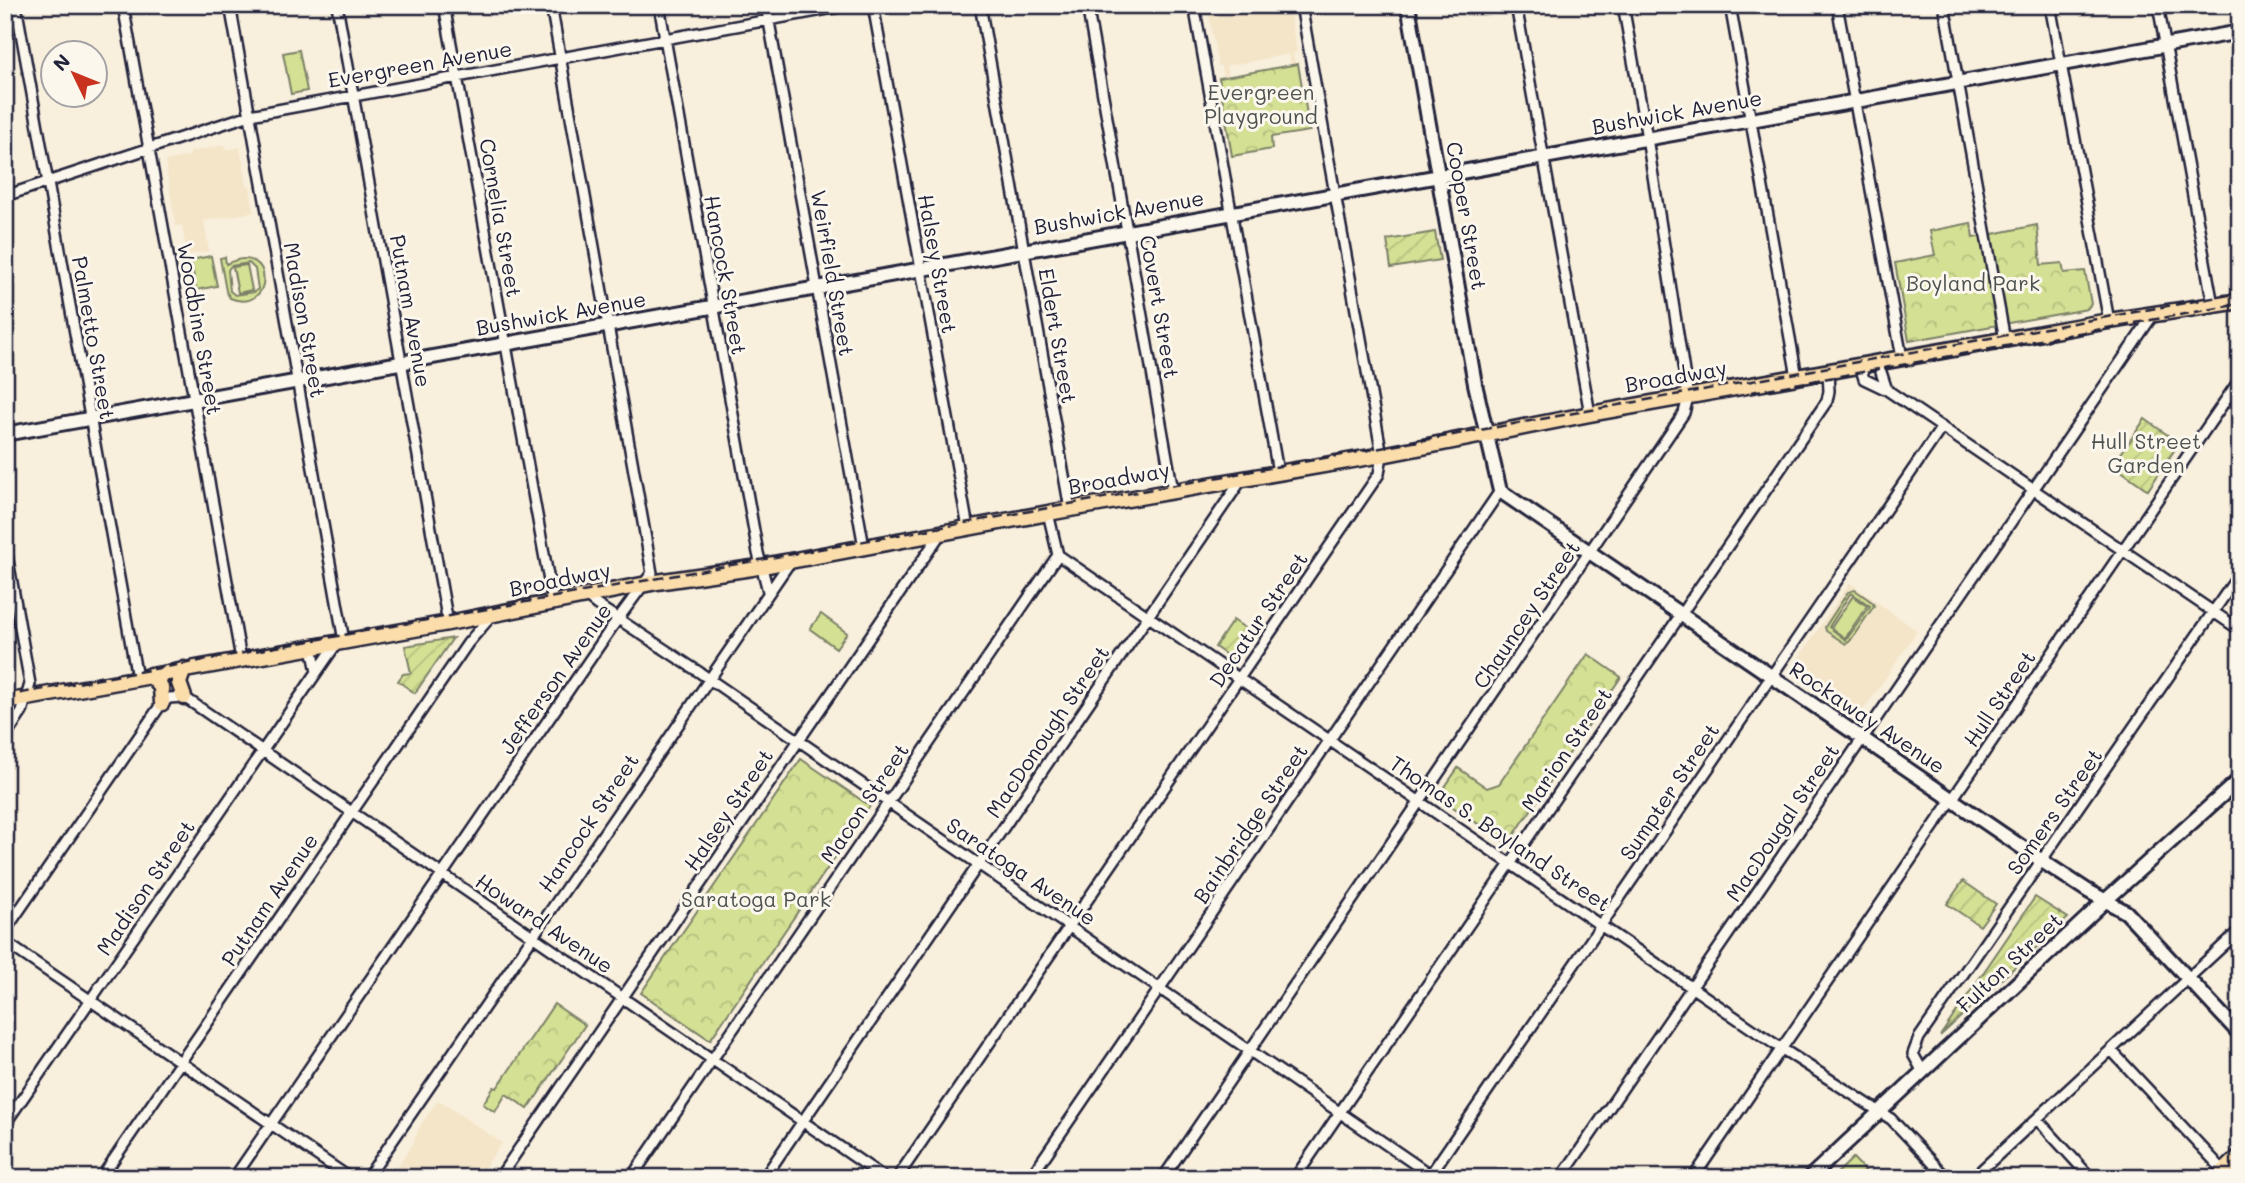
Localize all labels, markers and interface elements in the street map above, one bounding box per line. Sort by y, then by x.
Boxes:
street label: Evergreen Avenue [326,34,514,93]
north arrow [38,38,108,108]
text: N [47,48,75,76]
park label: Evergreen Playground [1204,78,1318,129]
street label: Bushwick Avenue [1590,83,1764,140]
street label: Cornelia Street [474,136,529,299]
street label: Cooper Street [1441,140,1494,292]
street label: Bushwick Avenue [1032,183,1206,240]
street label: Weirfield Street [806,188,861,358]
street label: Halsey Street [913,192,964,336]
street label: Hancock Street [699,193,754,357]
street label: Putnam Avenue [385,232,438,389]
street label: Covert Street [1135,233,1186,380]
street label: Woodbine Street [172,240,229,417]
street label: Madison Street [279,240,332,400]
street label: Palmetto Street [67,254,122,422]
street label: Eldert Street [1033,266,1084,406]
park label: Boyland Park [1906,269,2040,296]
street label: Bushwick Avenue [474,284,648,341]
street label: Broadway [1623,353,1729,398]
park label: Hull Street Garden [2091,427,2201,478]
street label: Broadway [1066,455,1172,500]
street label: Chauncey Street [1466,535,1585,693]
street label: Decatur Street [1202,546,1313,692]
street label: Broadway [507,555,613,602]
street label: Jefferson Avenue [493,597,617,759]
street label: MacDonough Street [979,640,1114,823]
street label: Hull Street [1957,645,2041,752]
street label: Rockaway Avenue [1785,655,1951,779]
street label: Marion Street [1514,682,1617,817]
street label: Sumpter Street [1613,718,1725,865]
street label: Macon Street [813,738,914,869]
street label: Bainbridge Street [1186,738,1313,908]
street label: MacDougal Street [1719,738,1845,906]
street label: Halsey Street [677,743,778,875]
street label: Somers Street [2000,743,2107,880]
street label: Hancock Street [531,748,644,897]
street label: Thomas S. Boyland Street [1385,749,1617,917]
street label: Saratoga Avenue [942,811,1102,931]
street label: Madison Street [90,814,200,960]
street label: Putnam Avenue [214,828,323,971]
street label: Howard Avenue [471,867,619,979]
park label: Saratoga Park [681,885,831,912]
street label: Fulton Street [1950,906,2068,1018]

